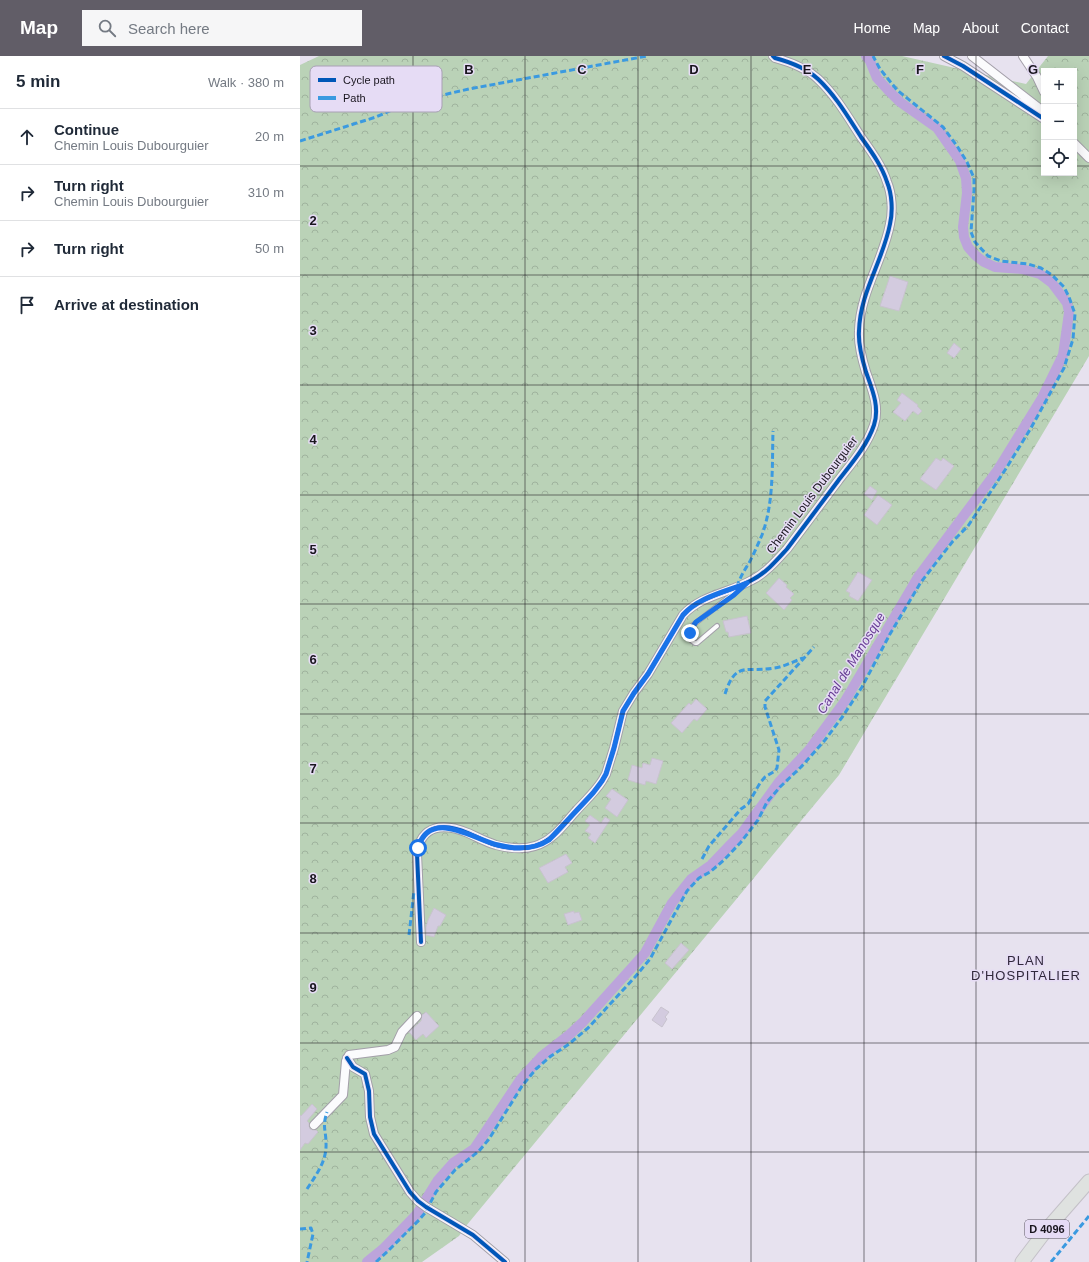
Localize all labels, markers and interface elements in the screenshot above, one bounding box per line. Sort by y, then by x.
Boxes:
search box [82,10,362,46]
text: Map [20,17,58,38]
icon: search [96,17,118,39]
text: Search here [128,20,210,37]
text: Home [854,20,891,36]
text: Map [913,20,940,36]
text: About [962,20,999,36]
text: Contact [1021,20,1069,36]
text: B [464,62,474,77]
text: C [577,62,587,77]
text: D [689,62,699,77]
text: E [803,62,812,77]
text: F [916,62,924,77]
text: G [1028,62,1038,77]
legend [310,66,442,112]
map controls [1041,68,1077,176]
button: + [1041,68,1077,104]
text: 5 min [16,72,60,91]
text: Cycle path [343,74,395,86]
text: Walk · 380 m [208,75,284,90]
text: Path [343,92,366,104]
button: − [1041,104,1077,140]
text: Continue [54,121,119,138]
icon: ahead [16,126,38,148]
text: 20 m [255,129,284,144]
text: Chemin Louis Dubourguier [54,138,209,153]
button: locate [1041,140,1077,176]
text: Turn right [54,177,124,194]
icon: right [16,182,38,204]
text: 310 m [248,185,284,200]
text: Chemin Louis Dubourguier [54,194,209,209]
text: 2 [309,213,317,228]
icon: right [16,238,38,260]
text: Turn right [54,240,124,257]
text: 50 m [255,241,284,256]
icon: arrive [16,294,38,316]
text: Arrive at destination [54,296,199,313]
text: 3 [309,323,317,338]
text: 4 [309,432,317,447]
street label: Chemin Louis Dubourguier [763,434,861,556]
text: 5 [309,542,317,557]
water label: Canal de Manosque [814,610,888,716]
route end [681,624,699,642]
text: 6 [309,652,317,667]
text: 7 [309,761,317,776]
route start [409,839,427,857]
text: 8 [309,871,317,886]
district label: PLAN D'HOSPITALIER [971,953,1081,983]
text: 9 [309,980,317,995]
road number: D 4096 [1025,1220,1069,1238]

